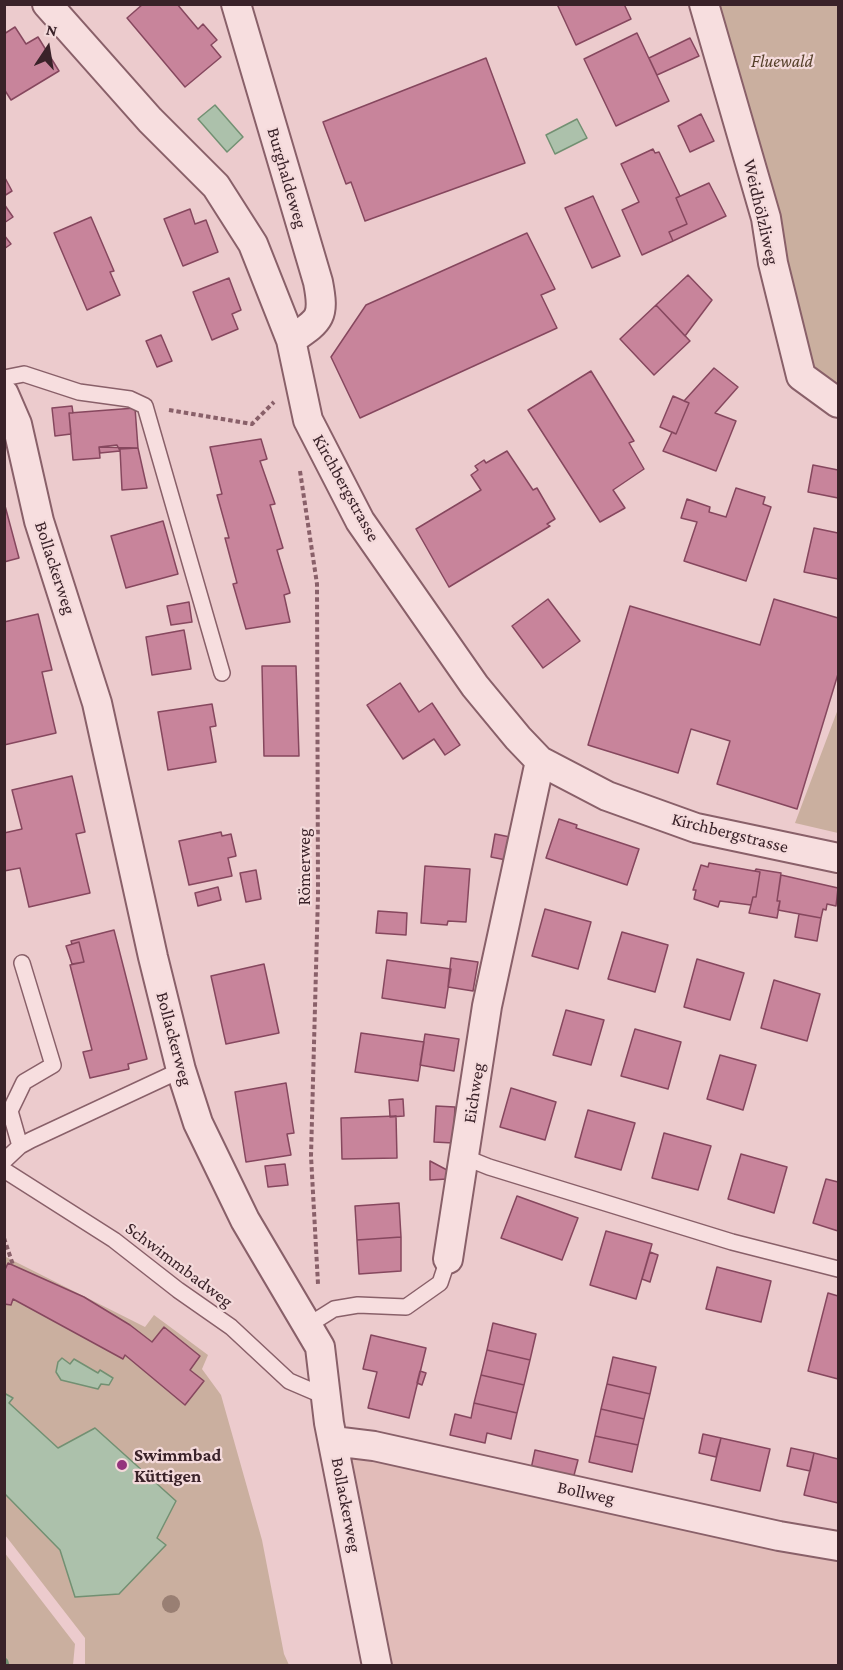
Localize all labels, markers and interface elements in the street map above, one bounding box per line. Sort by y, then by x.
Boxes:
north arrow [18,18,78,78]
text: N [45,20,59,39]
park label: Fluewald [751,50,813,72]
street label: Burghaldeweg [262,125,312,231]
street label: Weidhölzliweg [738,157,784,267]
street label: Kirchbergstrasse [308,431,384,545]
street label: Bollackerweg [30,519,80,617]
street label: Kirchbergstrasse [669,808,791,858]
street label: Römerweg [293,828,315,906]
street label: Bollackerweg [151,990,197,1088]
street label: Eichweg [459,1061,489,1125]
street label: Schwimmbadweg [121,1218,237,1312]
place label: Swimmbad Küttigen [134,1444,221,1486]
street label: Bollackerweg [326,1456,366,1554]
marker: Swimmbad Küttigen [115,1458,129,1472]
street label: Bollweg [555,1476,617,1510]

